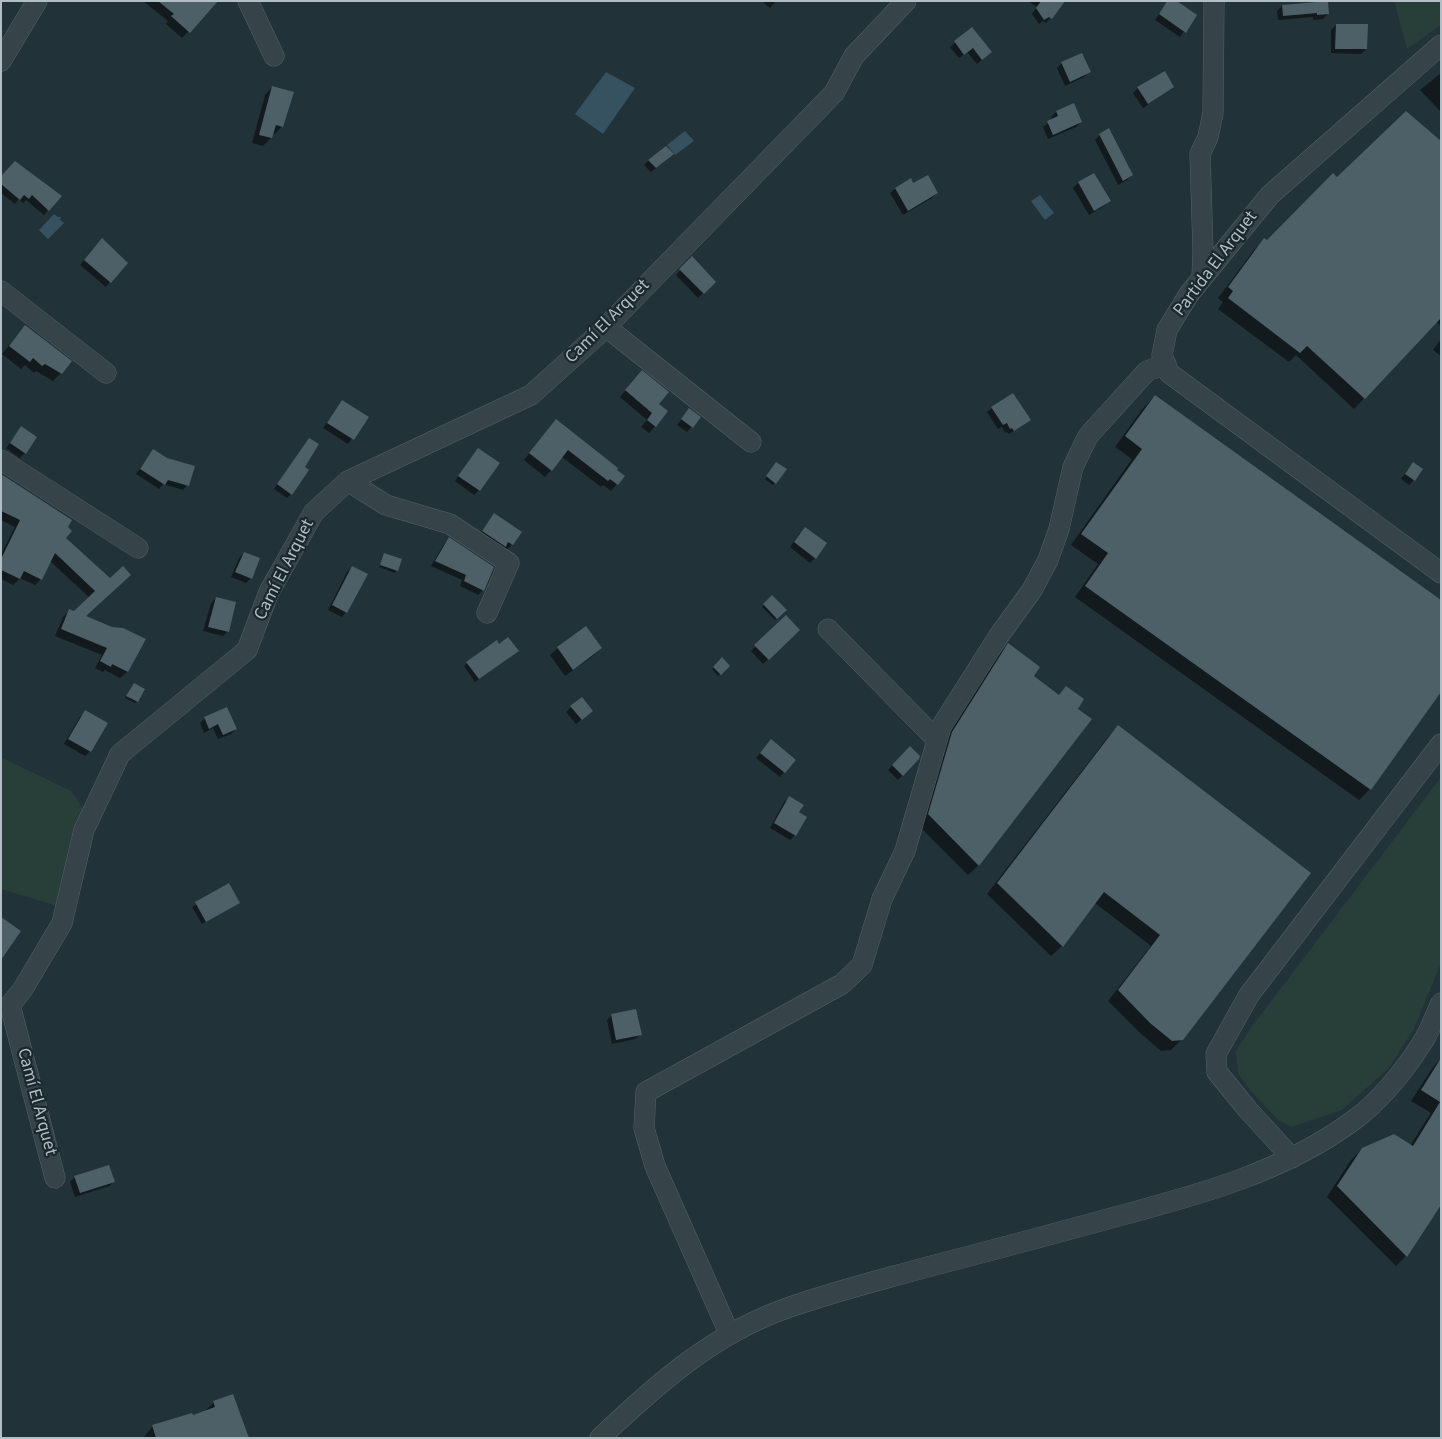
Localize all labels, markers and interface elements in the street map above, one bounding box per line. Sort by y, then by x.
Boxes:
street label: Partida El Arquet [1169,207,1263,321]
street label: Camí El Arquet [561,275,655,369]
street label: Camí El Arquet [250,516,320,624]
street label: Camí El Arquet [11,1046,61,1158]

